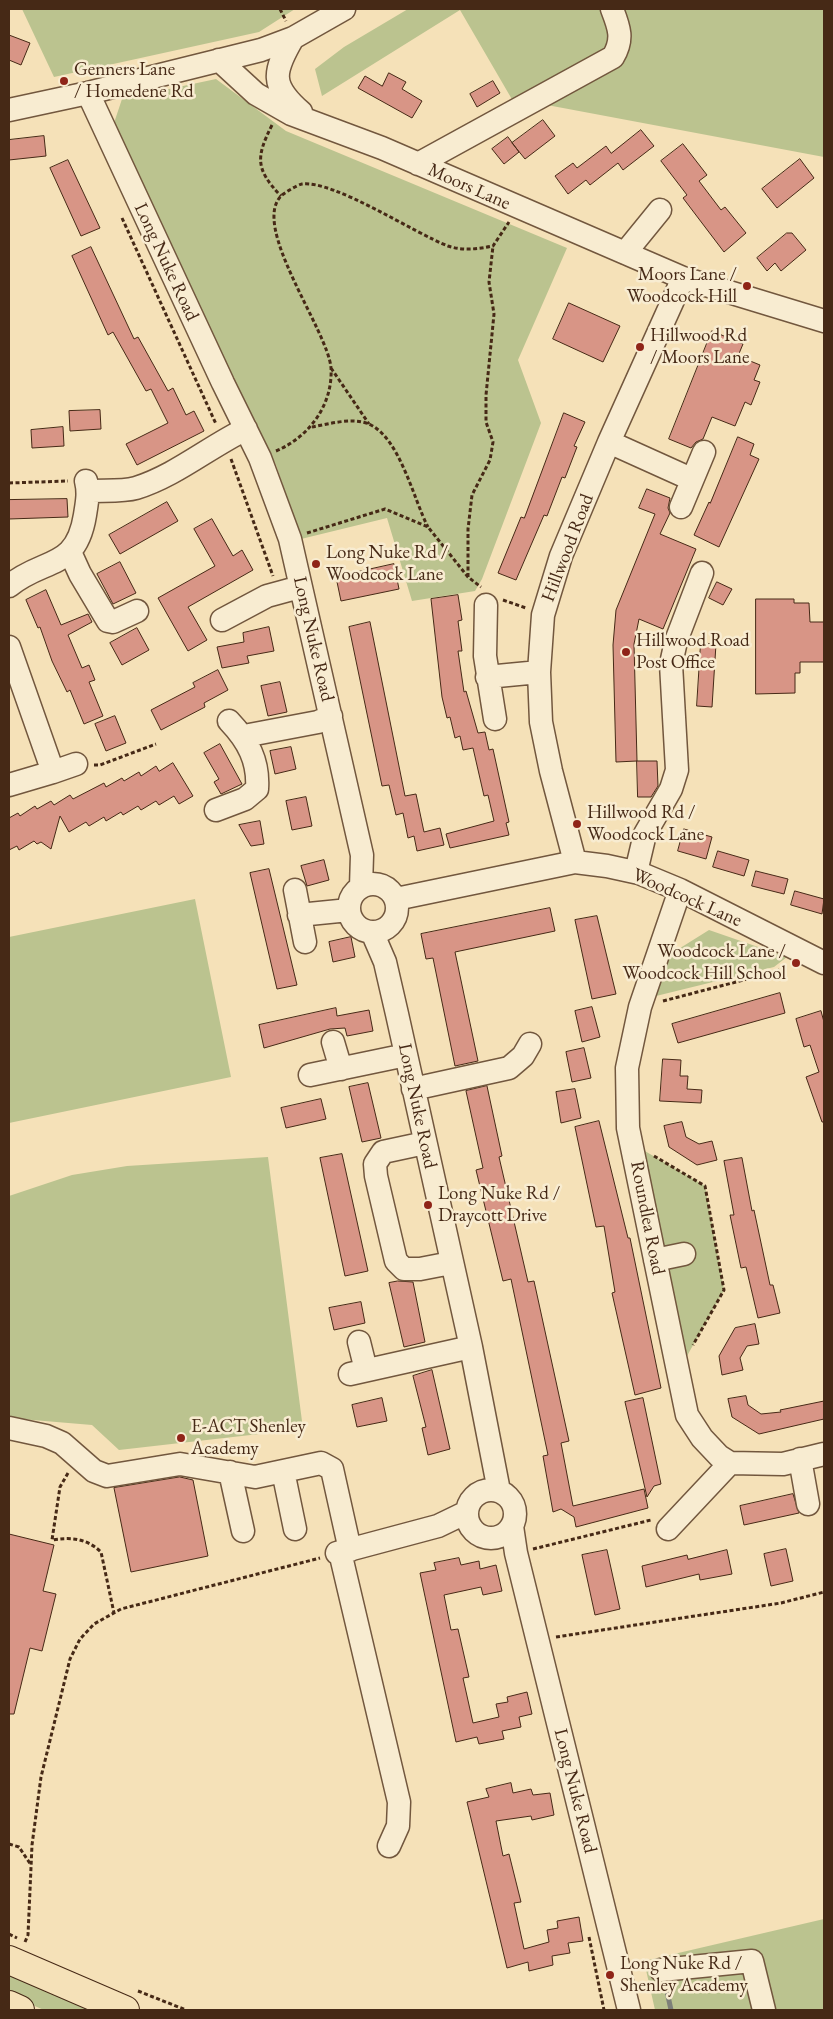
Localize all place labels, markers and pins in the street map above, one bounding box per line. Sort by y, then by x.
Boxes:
place label: Genners Lane / Homedene Rd [74,59,194,103]
marker: Genners Lane / Homedene Rd [58,75,70,87]
place label: Moors Lane / Woodcock Hill [627,264,737,308]
marker: Moors Lane / Woodcock Hill [741,280,753,292]
place label: Hillwood Rd / Moors Lane [650,325,749,369]
marker: Hillwood Rd / Moors Lane [634,341,646,353]
place label: Long Nuke Rd / Woodcock Lane [326,542,448,586]
marker: Long Nuke Rd / Woodcock Lane [310,558,322,570]
place label: Hillwood Road Post Office [636,630,750,674]
marker: Hillwood Road Post Office [620,646,632,658]
place label: Hillwood Rd / Woodcock Lane [587,802,704,846]
marker: Hillwood Rd / Woodcock Lane [571,818,583,830]
place label: Woodcock Lane / Woodcock Hill School [622,941,786,985]
marker: Woodcock Lane / Woodcock Hill School [790,957,802,969]
place label: Long Nuke Rd / Draycott Drive [438,1183,560,1227]
marker: Long Nuke Rd / Draycott Drive [422,1199,434,1211]
place label: E-ACT Shenley Academy [191,1416,306,1460]
marker: E-ACT Shenley Academy [175,1432,187,1444]
place label: Long Nuke Rd / Shenley Academy [620,1953,748,1997]
marker: Long Nuke Rd / Shenley Academy [604,1969,616,1981]

